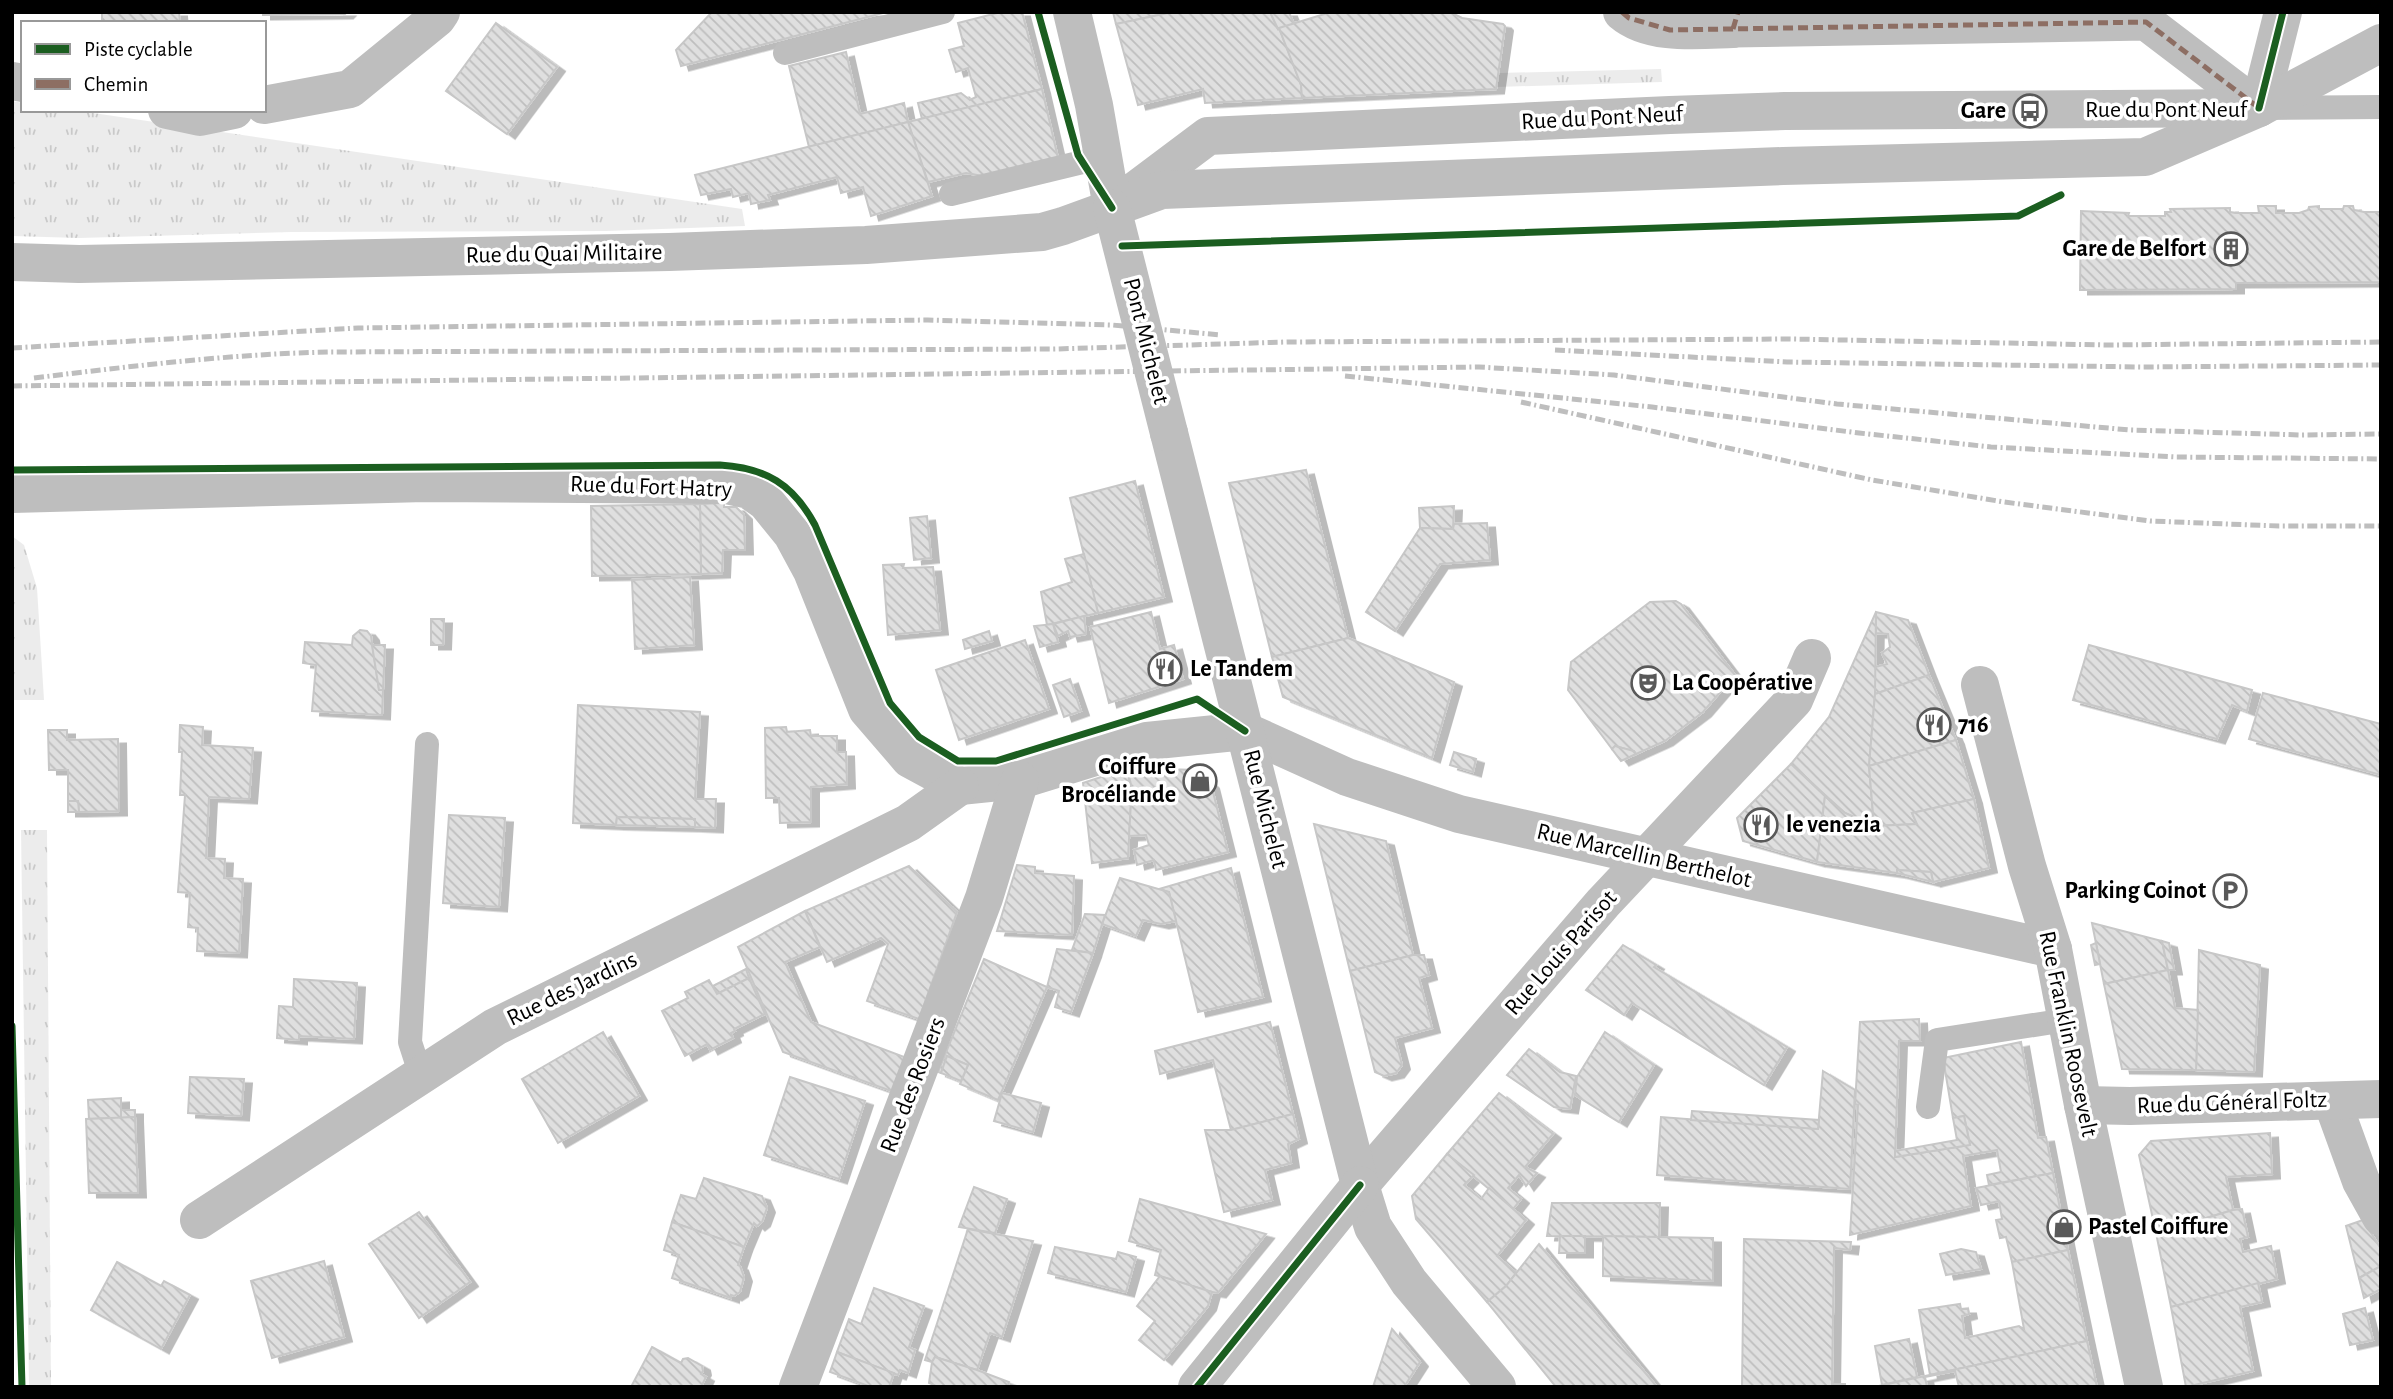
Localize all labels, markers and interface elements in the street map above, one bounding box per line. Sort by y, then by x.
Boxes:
legend [21,21,266,112]
text: Piste cyclable [84,39,193,60]
text: Chemin [84,74,148,95]
bus stop icon: Gare [2011,92,2049,130]
street label: Rue du Pont Neuf [2085,98,2249,122]
place label: Gare [1961,99,2006,123]
street label: Rue du Pont Neuf [1520,102,1685,134]
building icon: Gare de Belfort [2212,230,2250,268]
place label: Gare de Belfort [2062,237,2206,261]
street label: Rue du Quai Militaire [465,240,663,268]
street label: Pont Michelet [1119,275,1173,407]
street label: Rue du Fort Hatry [570,472,732,502]
restaurant icon: Le Tandem [1146,650,1184,688]
place label: Le Tandem [1190,657,1293,681]
theatre icon: La Coopérative [1629,664,1667,702]
place label: La Coopérative [1672,671,1813,695]
restaurant icon: 716 [1915,706,1953,744]
place label: 716 [1958,713,1989,737]
street label: Rue Michelet [1239,747,1292,872]
place label: Coiffure Brocéliande [1061,755,1176,807]
shop icon: Coiffure Brocéliande [1181,762,1219,800]
restaurant icon: le venezia [1742,806,1780,844]
place label: le venezia [1786,813,1881,837]
street label: Rue Marcellin Berthelot [1534,820,1754,892]
parking icon: Parking Coinot [2211,872,2249,910]
place label: Parking Coinot [2064,879,2206,903]
street label: Rue Louis Parisot [1500,886,1622,1020]
street label: Rue Franklin Roosevelt [2034,929,2102,1139]
street label: Rue des Jardins [503,947,641,1031]
street label: Rue des Rosiers [876,1014,950,1156]
street label: Rue du Général Foltz [2136,1088,2328,1118]
shop icon: Pastel Coiffure [2045,1208,2083,1246]
place label: Pastel Coiffure [2088,1215,2228,1239]

